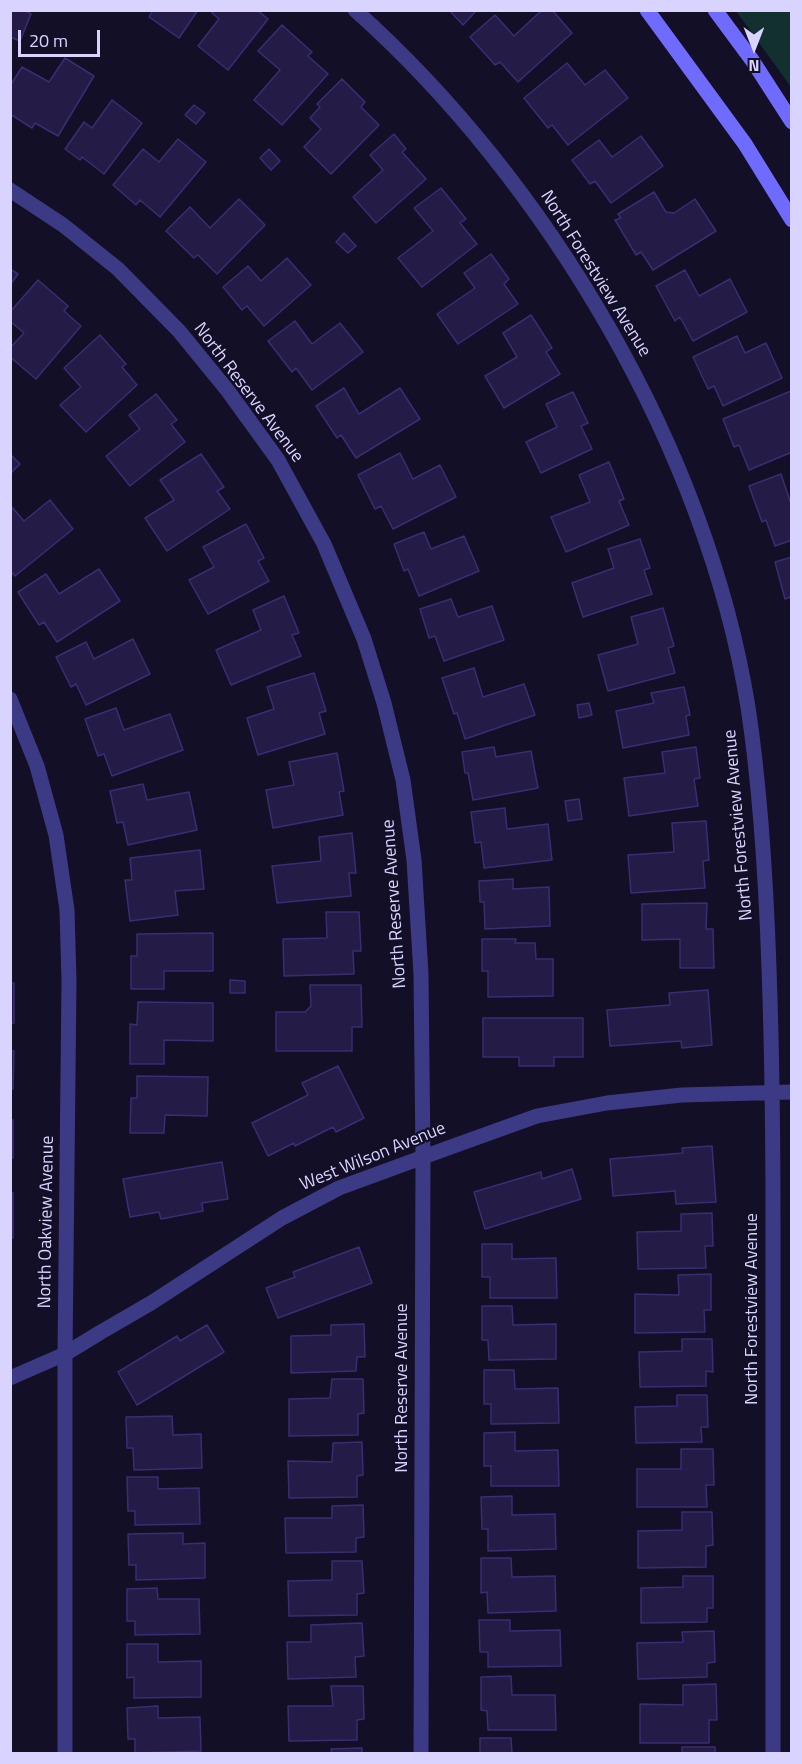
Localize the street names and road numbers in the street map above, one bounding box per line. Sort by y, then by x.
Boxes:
street label: North Forestview Avenue [535,187,655,361]
street label: North Reserve Avenue [188,319,308,467]
street label: North Forestview Avenue [720,729,758,921]
street label: North Reserve Avenue [378,819,412,989]
street label: West Wilson Avenue [297,1118,449,1196]
street label: North Oakview Avenue [35,1135,59,1309]
street label: North Forestview Avenue [742,1213,764,1405]
street label: North Reserve Avenue [392,1303,414,1473]

